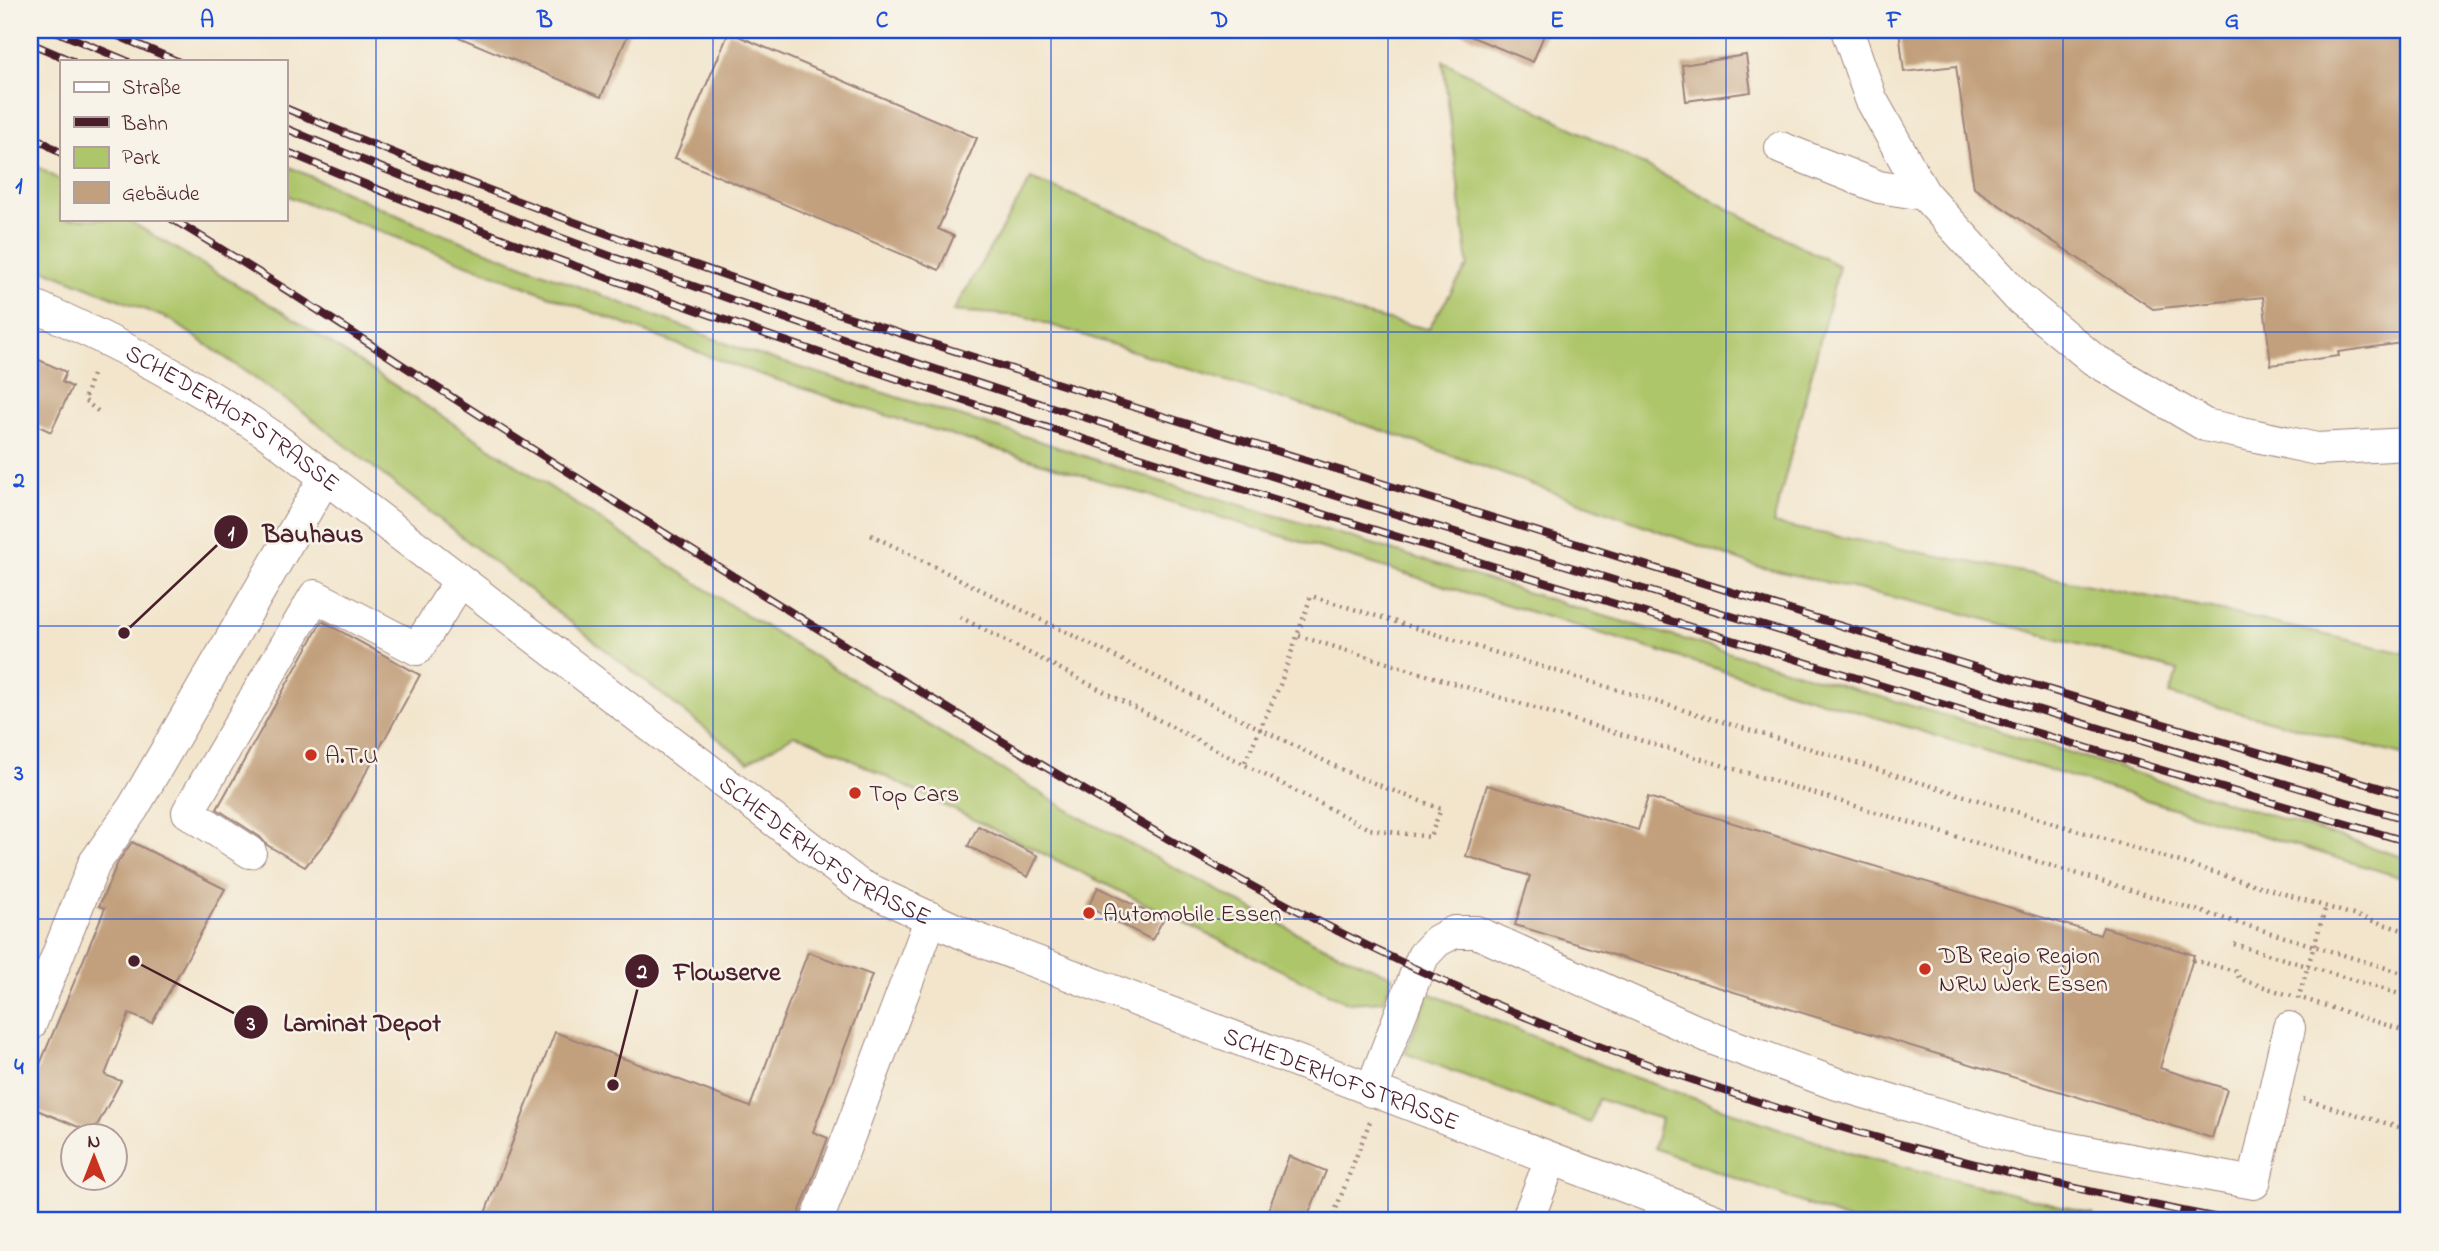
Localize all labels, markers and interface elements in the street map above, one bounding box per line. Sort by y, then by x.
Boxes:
text: A [200,5,214,38]
text: B [536,5,553,38]
text: C [876,5,889,38]
text: D [1211,5,1228,38]
text: E [1550,5,1564,38]
text: F [1886,5,1902,38]
text: G [2225,5,2239,38]
legend [60,60,287,220]
text: Straße [122,74,181,104]
text: Bahn [121,110,168,140]
text: Park [122,144,161,174]
text: 1 [15,171,23,204]
text: Gebäude [122,180,200,210]
street label: SCHEDERHOFSTRASSE [118,337,346,502]
text: 2 [12,465,25,498]
callout: Bauhaus [214,509,377,556]
text: Bauhaus [262,517,363,555]
text: 1 [228,520,235,550]
place label: A.T.U [325,740,379,775]
marker: A.T.U [303,747,319,763]
text: 3 [13,758,24,791]
street label: SCHEDERHOFSTRASSE [710,769,936,936]
place label: Top Cars [869,778,959,813]
marker: Top Cars [847,785,863,801]
place label: Automobile Essen [1103,898,1282,933]
marker: Automobile Essen [1081,905,1097,921]
place label: DB Regio Region NRW Werk Essen [1938,940,2108,1003]
callout: Flowserve [624,947,794,994]
text: Flowserve [671,955,782,993]
text: 2 [636,958,648,988]
marker: DB Regio Region NRW Werk Essen [1917,961,1933,977]
callout: Laminat Depot [234,999,454,1046]
text: Laminat Depot [283,1006,441,1044]
text: 3 [246,1010,256,1040]
street label: SCHEDERHOFSTRASSE [1218,1020,1464,1141]
text: 4 [14,1052,24,1085]
north arrow [60,1122,130,1192]
text: N [88,1129,101,1156]

